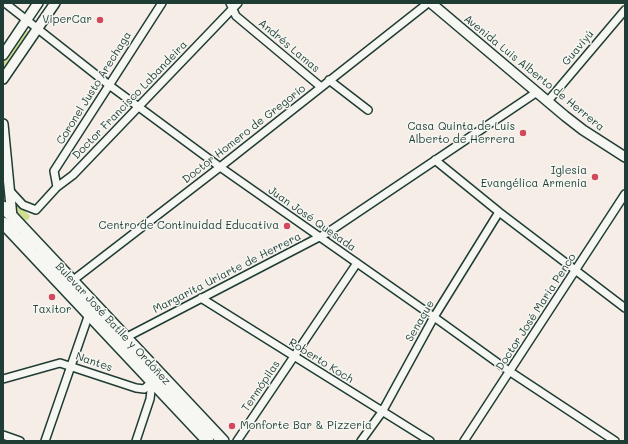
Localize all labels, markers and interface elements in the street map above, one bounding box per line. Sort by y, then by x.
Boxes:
street label: Avenida Luis Alberto de Herrera [461,12,607,134]
place label: ViperCar [42,13,92,27]
marker: ViperCar [95,15,105,25]
street label: Andrés Lamas [256,17,322,75]
street label: Guaviyú [559,28,597,68]
street label: Coronel Justo Arechaga [54,29,134,147]
street label: Doctor Francisco Labandeira [70,38,190,162]
street label: Doctor Homero de Gregorio [180,82,308,186]
place label: Casa Quinta de Luis Alberto de Herrera [407,120,515,146]
marker: Casa Quinta de Luis Alberto de Herrera [518,128,528,138]
place label: Iglesia Evangélica Armenia [481,164,587,190]
marker: Iglesia Evangélica Armenia [590,172,600,182]
street label: Juan José Quesada [266,184,358,254]
place label: Centro de Continuidad Educativa [99,219,279,233]
marker: Centro de Continuidad Educativa [282,221,292,231]
street label: Margarita Uriarte de Herrera [151,230,303,316]
street label: Doctor José María Penco [493,251,579,373]
street label: Bulevar José Batlle y Ordóñez [53,260,173,388]
marker: Taxitor [47,292,57,302]
street label: Senaque [403,298,437,344]
place label: Taxitor [33,303,71,317]
street label: Roberto Koch [286,336,356,386]
street label: Nantes [74,350,114,374]
street label: Termópilas [239,358,283,414]
place label: Monforte Bar & Pizzeria [240,419,372,433]
marker: Monforte Bar & Pizzeria [227,421,237,431]

